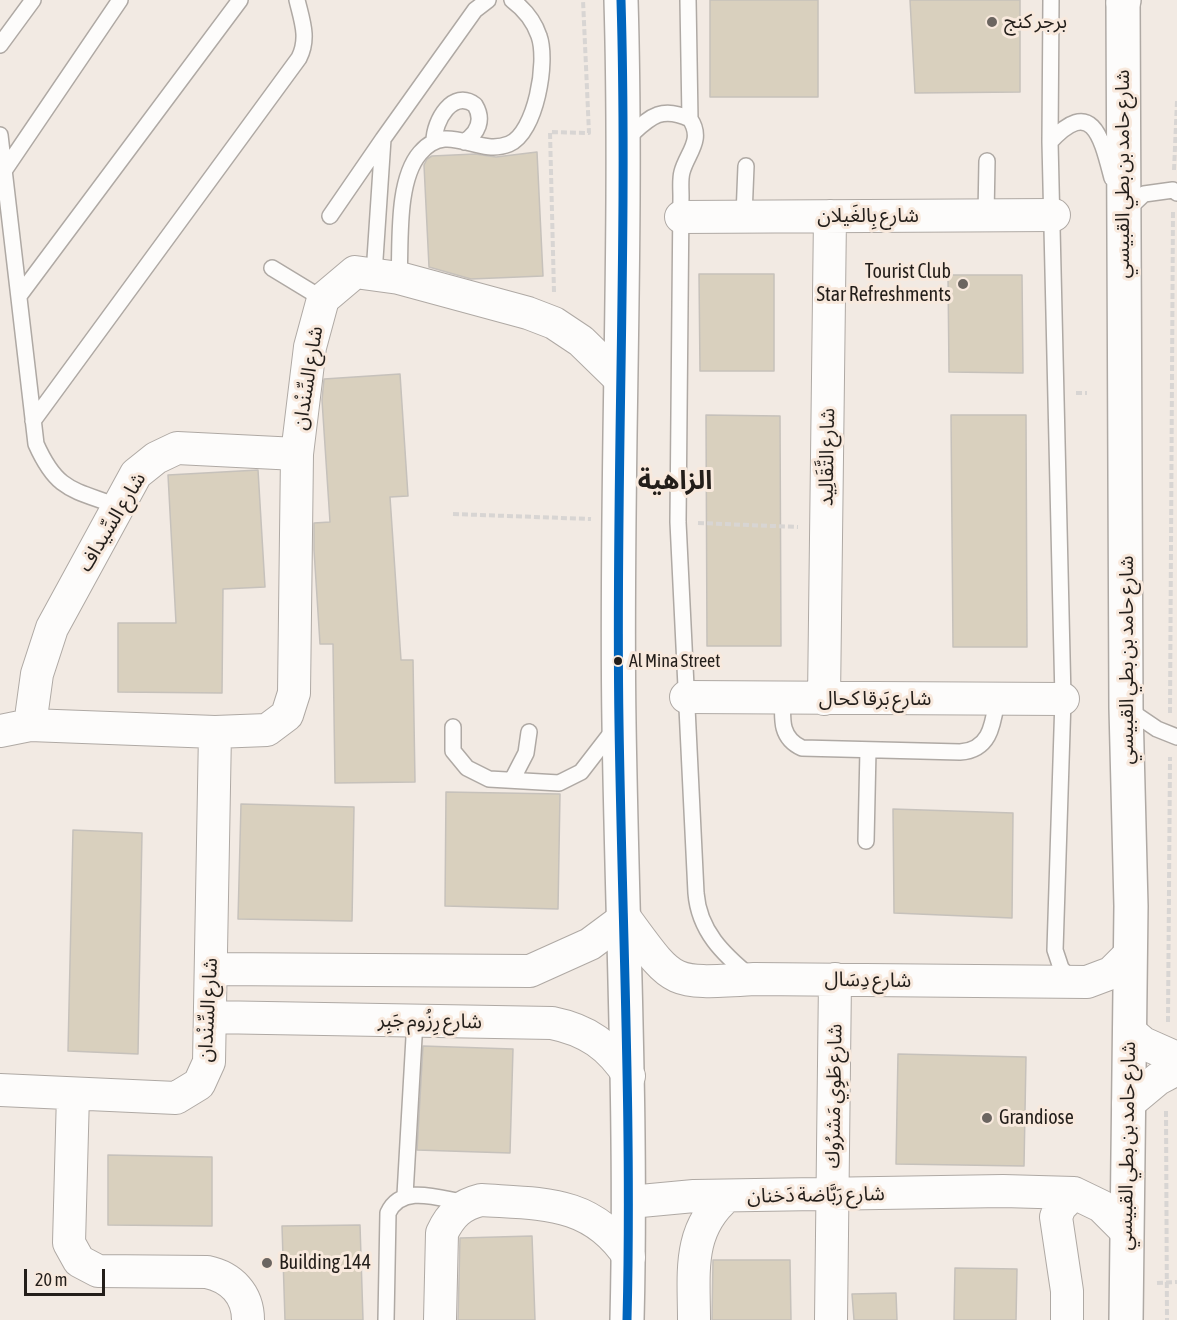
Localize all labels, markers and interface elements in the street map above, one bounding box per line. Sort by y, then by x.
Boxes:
place label: برجر كنج [1004,10,1067,34]
marker: برجر كنج [985,15,999,29]
street label: شارع حامد بن بطي القبيسي [1111,70,1135,278]
street label: شارع بِالغَيلان [817,204,919,228]
place label: Tourist Club Star Refreshments [817,260,951,307]
marker: Tourist Club Star Refreshments [956,277,970,291]
street label: شارع السِّنْدان [288,324,328,432]
street label: شارع التَّقَالِيد [814,408,840,506]
district label: الزاهية [638,465,712,497]
street label: شارع السِّيداف [73,468,151,576]
street label: شارع حامد بن بطي القبيسي [1115,556,1139,764]
place label: Al Mina Street [629,650,720,672]
marker: Al Mina Street [612,655,624,667]
street label: شارع بَرقا كحال [819,687,931,711]
street label: شارع السِّنْدان [193,957,223,1063]
street label: شارع دِسَال [824,967,912,993]
street label: شارع رِزُوم جَبِر [378,1008,482,1034]
street label: شارع طَوِي مَشرُوك [821,1023,847,1169]
street label: شارع حامد بن بطي القبيسي [1113,1041,1141,1251]
place label: Grandiose [999,1106,1074,1130]
marker: Grandiose [980,1111,994,1125]
street label: شارع رَبَّاضة دَخنان [747,1182,885,1208]
place label: Building 144 [279,1251,371,1275]
marker: Building 144 [260,1256,274,1270]
scale bar [27,1257,108,1295]
text: 20 m [35,1269,67,1290]

